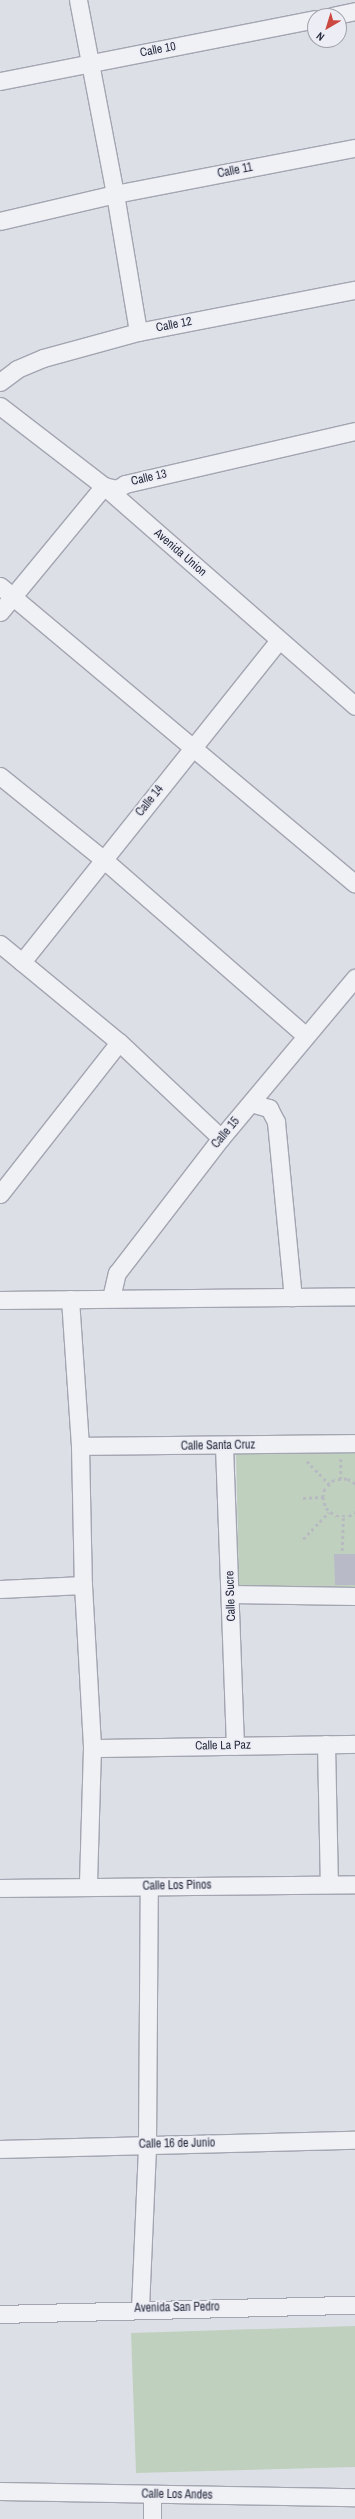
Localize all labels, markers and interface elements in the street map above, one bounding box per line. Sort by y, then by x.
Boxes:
north arrow [307,8,347,48]
text: N [313,29,327,44]
street label: Calle 10 [139,39,177,61]
street label: Calle 11 [216,161,254,181]
street label: Calle 12 [155,314,193,336]
street label: Calle 13 [130,467,168,489]
street label: Avenida Union [151,526,209,580]
street label: Calle 14 [133,782,167,820]
street label: Calle 15 [209,1115,243,1151]
street label: Calle Santa Cruz [181,1438,255,1454]
street label: Calle Sucre [223,1570,239,1622]
street label: Calle La Paz [195,1738,251,1754]
street label: Calle Los Pinos [142,1878,212,1894]
street label: Calle 16 de Junio [139,2136,215,2152]
street label: Avenida San Pedro [134,2300,220,2316]
street label: Calle Los Andes [141,2487,213,2503]

